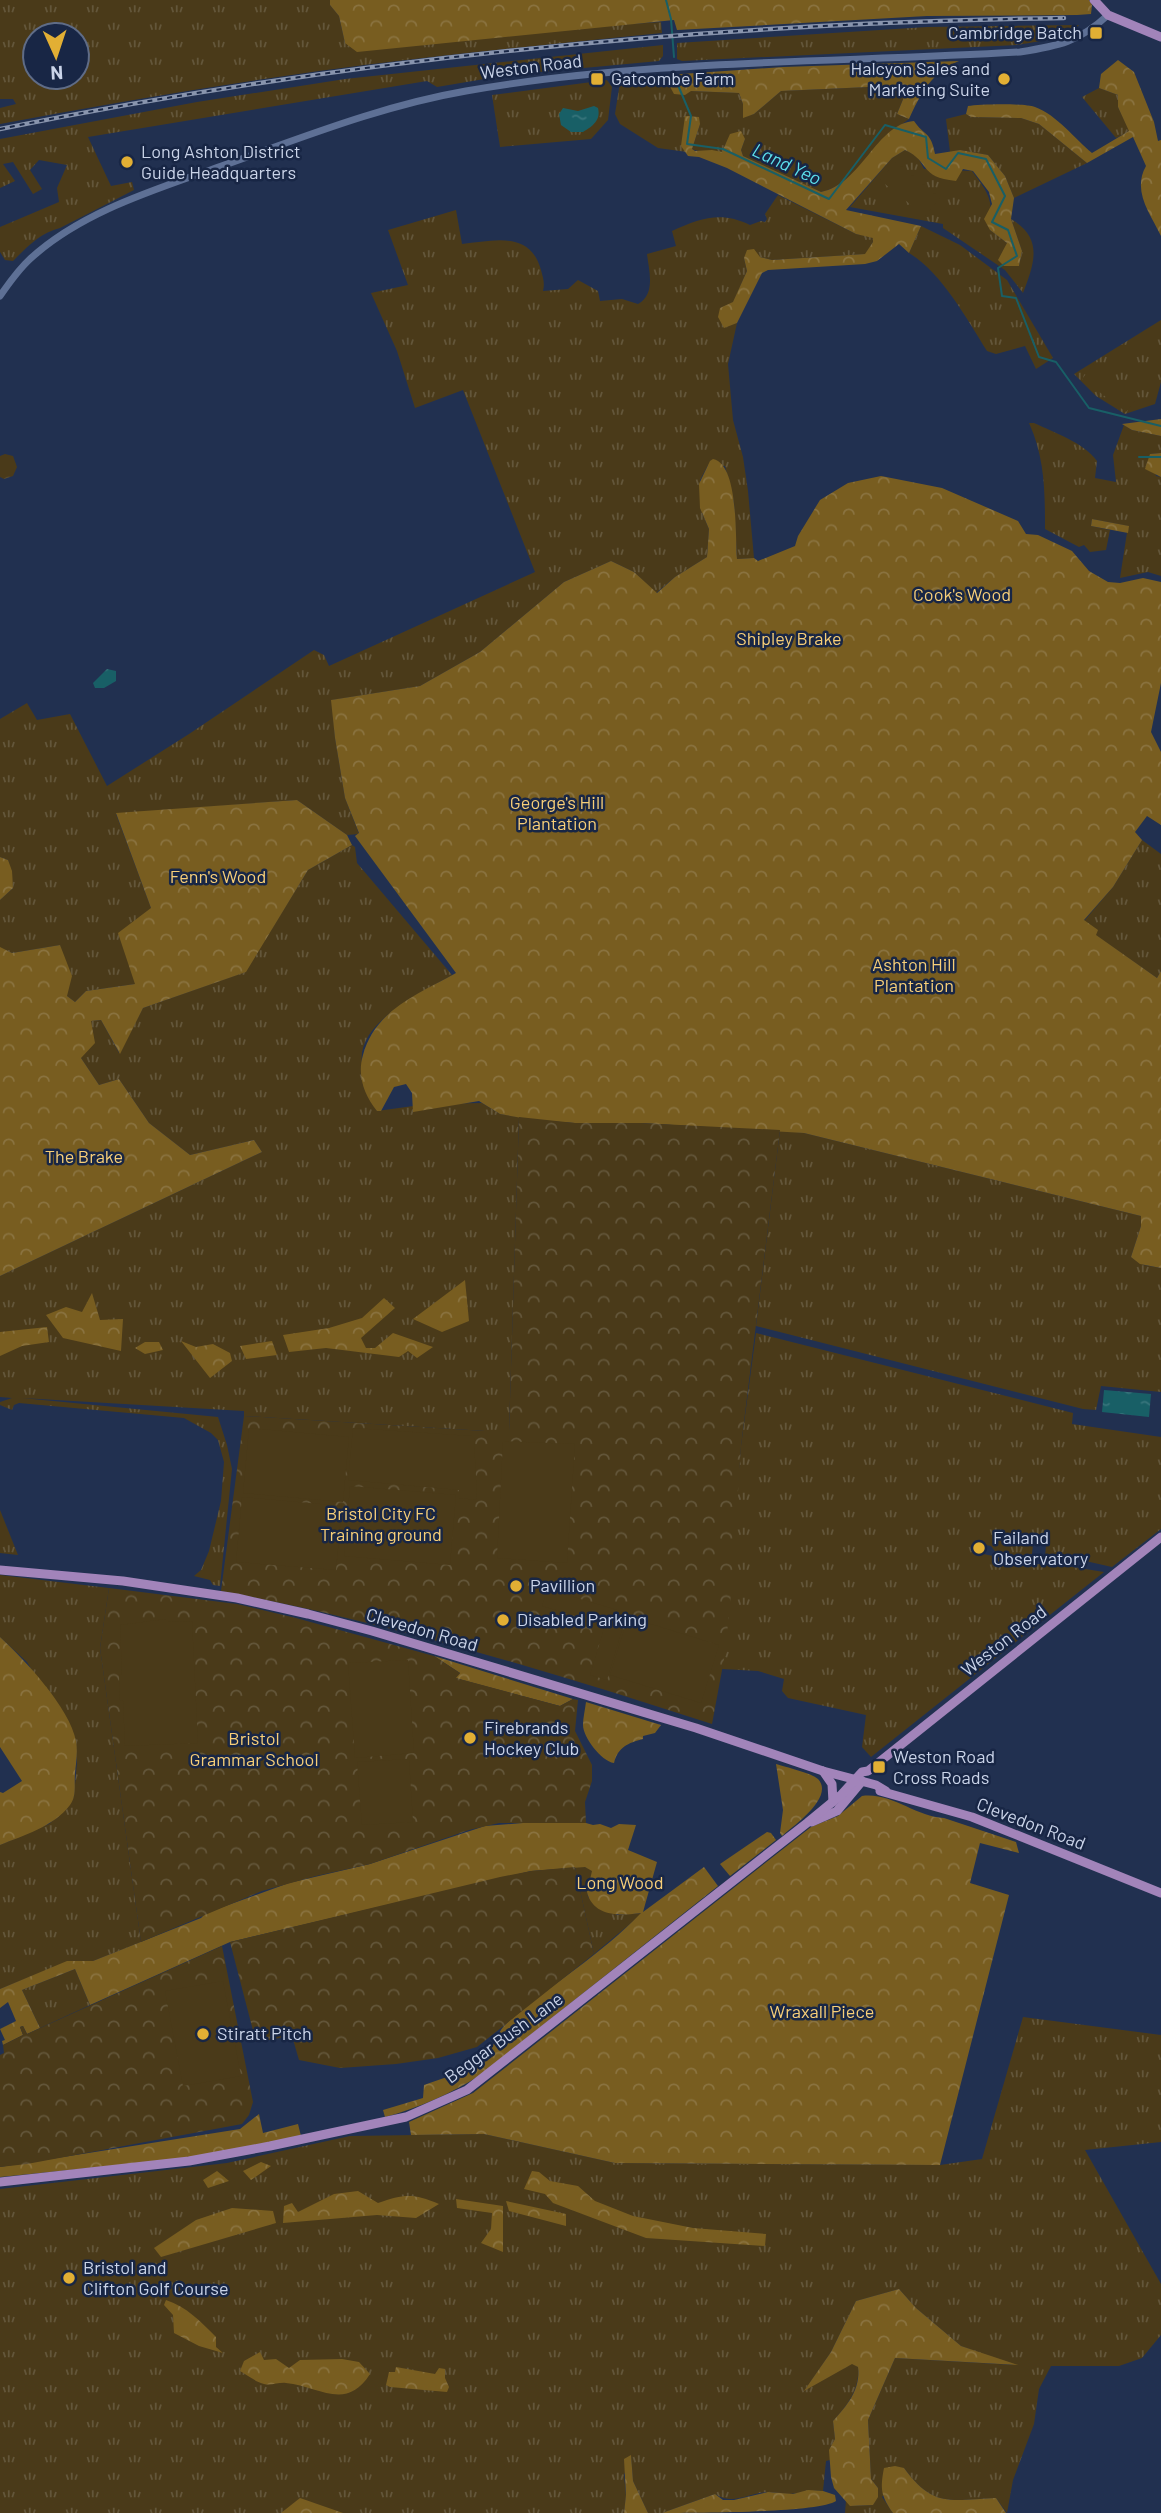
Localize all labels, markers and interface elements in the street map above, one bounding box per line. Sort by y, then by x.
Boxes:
north arrow [21,21,91,91]
place label: Cambridge Batch [948,21,1082,43]
marker: Cambridge Batch [1088,25,1104,41]
street label: Weston Road [479,49,583,83]
place label: Halcyon Sales and Marketing Suite [850,57,990,100]
text: N [50,62,64,85]
place label: Gatcombe Farm [611,67,734,89]
marker: Gatcombe Farm [589,71,605,87]
marker: Halcyon Sales and Marketing Suite [996,71,1012,87]
water label: Land Yeo [749,138,825,189]
place label: Long Ashton District Guide Headquarters [141,140,301,183]
marker: Long Ashton District Guide Headquarters [119,154,135,170]
park label: Cook's Wood [913,583,1011,605]
park label: Shipley Brake [736,627,842,649]
park label: George's Hill Plantation [510,791,604,834]
park label: Fenn's Wood [170,865,266,887]
park label: Ashton Hill Plantation [872,953,956,996]
park label: The Brake [45,1145,123,1167]
park label: Bristol City FC Training ground [320,1502,442,1545]
place label: Failand Observatory [993,1526,1088,1569]
marker: Failand Observatory [971,1540,987,1556]
place label: Pavillion [530,1574,595,1596]
marker: Pavillion [508,1578,524,1594]
street label: Weston Road [956,1600,1050,1680]
street label: Clevedon Road [364,1603,481,1655]
place label: Disabled Parking [517,1608,647,1630]
marker: Disabled Parking [495,1612,511,1628]
place label: Firebrands Hockey Club [484,1716,579,1759]
park label: Bristol Grammar School [189,1727,319,1770]
marker: Firebrands Hockey Club [462,1730,478,1746]
place label: Weston Road Cross Roads [893,1745,995,1788]
marker: Weston Road Cross Roads [871,1759,887,1775]
street label: Clevedon Road [974,1792,1089,1854]
park label: Long Wood [576,1871,664,1893]
street label: Beggar Bush Lane [440,1987,567,2087]
park label: Wraxall Piece [770,2000,874,2022]
place label: Stiratt Pitch [217,2022,312,2044]
marker: Stiratt Pitch [195,2026,211,2042]
place label: Bristol and Clifton Golf Course [83,2256,229,2299]
marker: Bristol and Clifton Golf Course [61,2270,77,2286]

